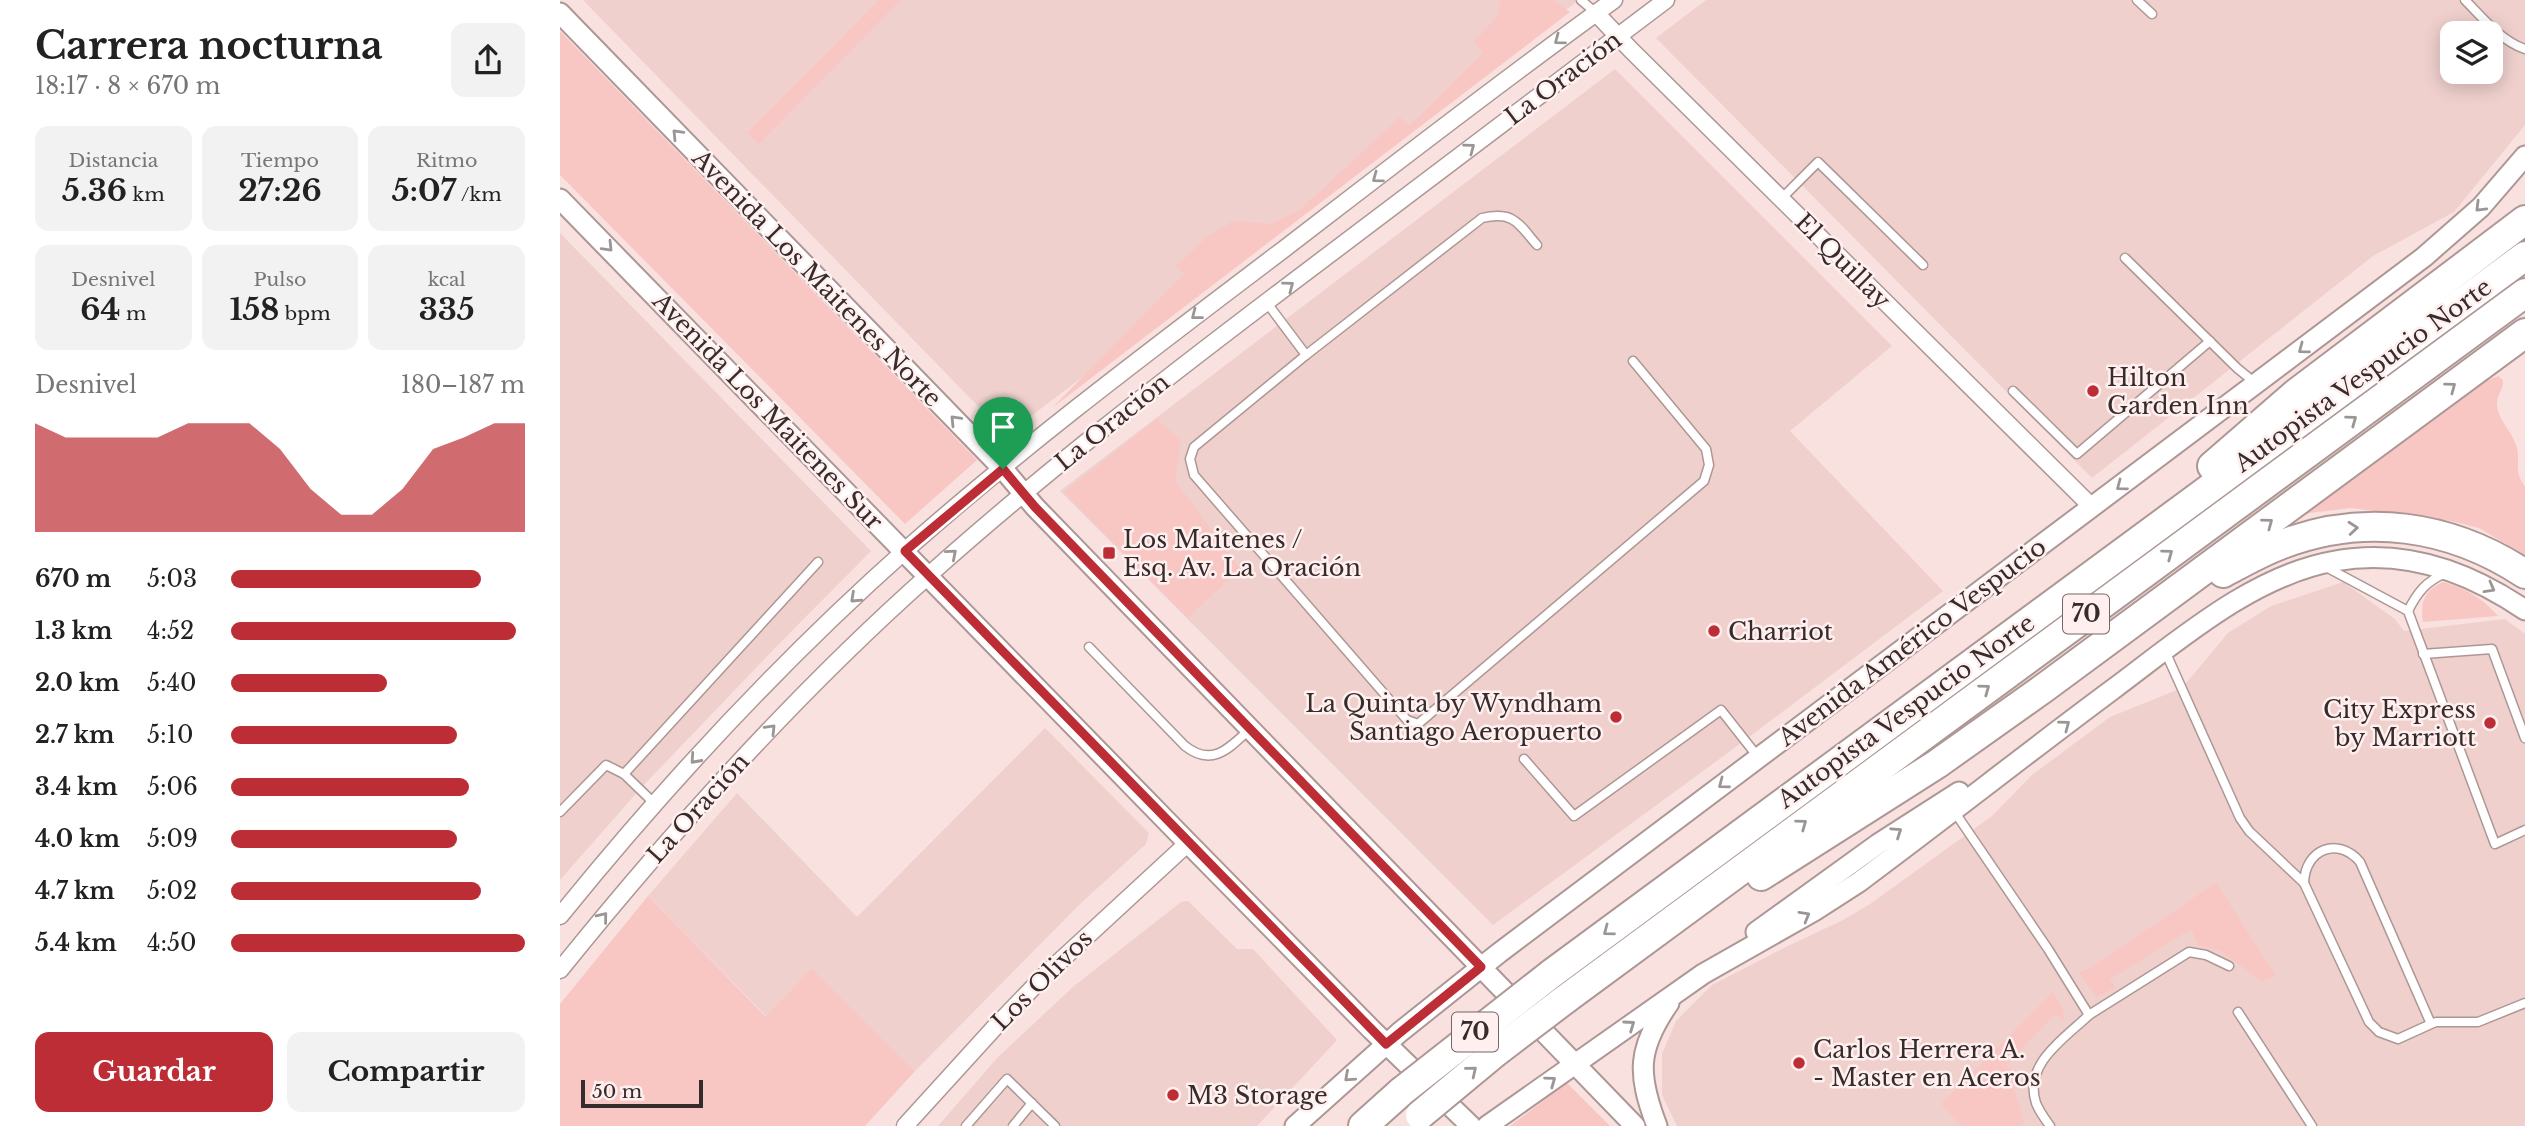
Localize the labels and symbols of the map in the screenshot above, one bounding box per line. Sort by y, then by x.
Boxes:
street label: La Oración [1499,25,1627,131]
one-way arrow [1554,32,1567,45]
one-way arrow [672,129,685,142]
street label: Avenida Los Maitenes Norte [686,143,948,413]
one-way arrow [1462,144,1475,157]
one-way arrow [1373,169,1385,182]
one-way arrow [2476,199,2489,212]
street label: El Quillay [1789,207,1897,315]
one-way arrow [599,239,612,252]
street label: Autopista Vespucio Norte [2228,272,2497,479]
one-way arrow [1281,281,1294,294]
street label: Avenida Los Maitenes Sur [646,286,889,536]
one-way arrow [1191,307,1204,320]
one-way arrow [2298,341,2310,353]
place label: Hilton Garden Inn [2107,363,2249,420]
street label: La Oración [1049,367,1175,477]
marker: Hilton Garden Inn [2085,383,2101,399]
one-way arrow [2443,383,2456,396]
pin [973,397,1033,469]
one-way arrow [950,415,963,428]
one-way arrow [2344,415,2356,428]
one-way arrow [2116,477,2128,490]
one-way arrow [2261,518,2273,531]
one-way arrow [2348,521,2359,536]
place label: Los Maitenes / Esq. Av. La Oración [1123,525,1361,582]
street label: Avenida Américo Vespucio [1772,532,2052,753]
marker: Los Maitenes / Esq. Av. La Oración [1101,545,1117,561]
one-way arrow [944,550,957,562]
one-way arrow [2160,550,2173,563]
one-way arrow [2483,580,2496,593]
one-way arrow [850,589,863,602]
road number: 70 [2063,594,2109,634]
street label: Autopista Vespucio Norte [1771,608,2040,815]
place label: Charriot [1728,617,1833,646]
marker: Charriot [1706,623,1722,639]
one-way arrow [1977,685,1990,697]
place label: La Quinta by Wyndham Santiago Aeropuerto [1305,689,1602,746]
place label: City Express by Marriott [2323,695,2476,752]
marker: La Quinta by Wyndham Santiago Aeropuerto [1608,709,1624,725]
marker: City Express by Marriott [2482,715,2498,731]
one-way arrow [2057,721,2070,734]
one-way arrow [762,724,775,737]
street label: La Oración [641,747,755,869]
one-way arrow [691,751,703,764]
one-way arrow [1718,775,1731,788]
one-way arrow [1794,820,1807,833]
one-way arrow [1889,828,1902,840]
one-way arrow [1798,911,1811,924]
one-way arrow [595,912,607,925]
one-way arrow [1603,923,1615,936]
street label: Los Olivos [986,924,1098,1036]
road number: 70 [1452,1012,1498,1051]
one-way arrow [1622,1021,1635,1033]
place label: Carlos Herrera A. - Master en Aceros [1813,1035,2041,1092]
marker: Carlos Herrera A. - Master en Aceros [1791,1055,1807,1071]
one-way arrow [1465,1067,1477,1080]
one-way arrow [1344,1069,1357,1081]
scale bar [581,1077,704,1109]
one-way arrow [1543,1077,1556,1089]
place label: M3 Storage [1187,1081,1328,1110]
marker: M3 Storage [1165,1087,1181,1103]

